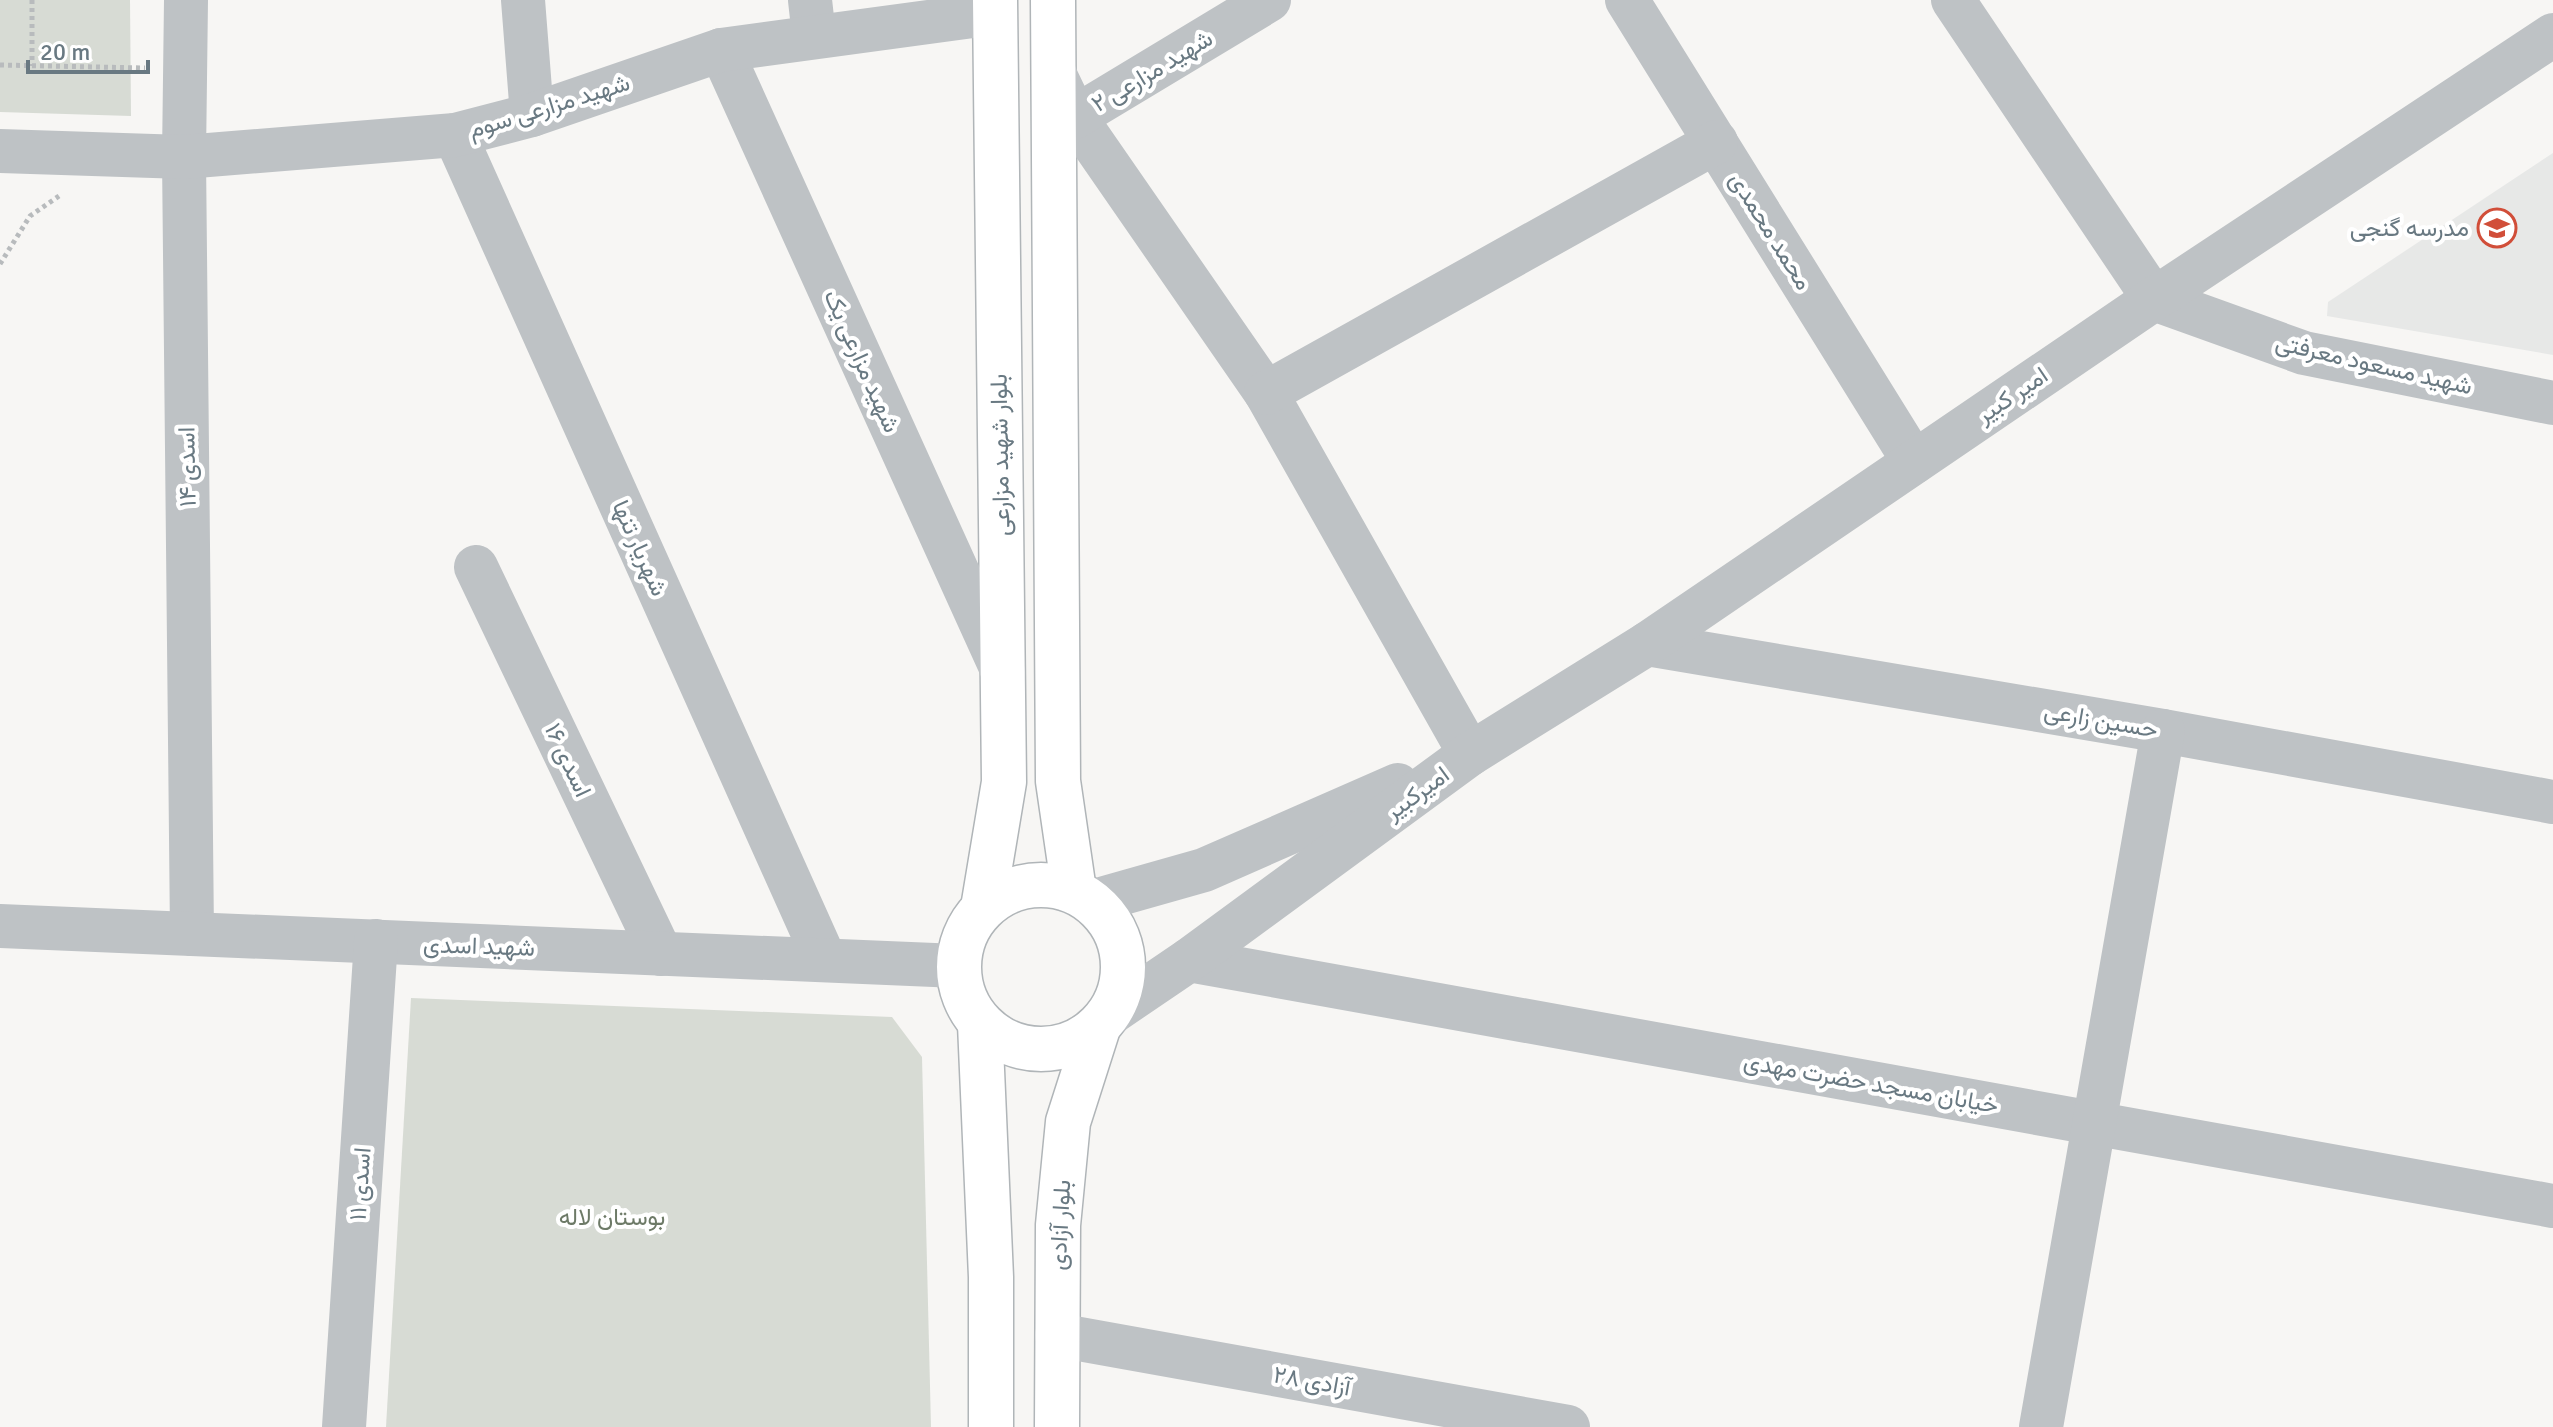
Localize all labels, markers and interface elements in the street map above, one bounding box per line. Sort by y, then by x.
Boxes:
street label: شهید مزارعی ۲ [1086,23,1218,119]
scale bar [28,24,148,74]
text: 20 m [40,37,90,67]
street label: شهید مزارعی سوم [465,67,634,146]
street label: محمد محمدی [1723,166,1819,296]
school or university icon: مدرسه گنجی [2476,207,2518,249]
place label: مدرسه گنجی [2350,213,2469,243]
street label: شهید مزارعی یک [817,285,907,437]
street label: شهید مسعود معرفتی [2273,327,2475,401]
street label: امیر کبیر [1970,360,2054,430]
street label: بلوار شهید مزارعی [984,374,1016,536]
street label: اسدی ۱۴ [171,427,203,507]
street label: شهریار تنها [606,495,674,601]
street label: حسین زارعی [2042,695,2160,745]
street label: اسدی ۱۶ [538,718,598,802]
street label: امیرکبیر [1378,759,1455,827]
street label: شهید اسدی [423,929,535,963]
street label: خیابان مسجد حضرت مهدی [1741,1046,2001,1120]
street label: اسدی ۱۱ [342,1146,378,1222]
street label: بلوار آزادی [1043,1179,1077,1271]
park label: بوستان لاله [559,1202,665,1232]
street label: آزادی ۲۸ [1271,1359,1355,1403]

